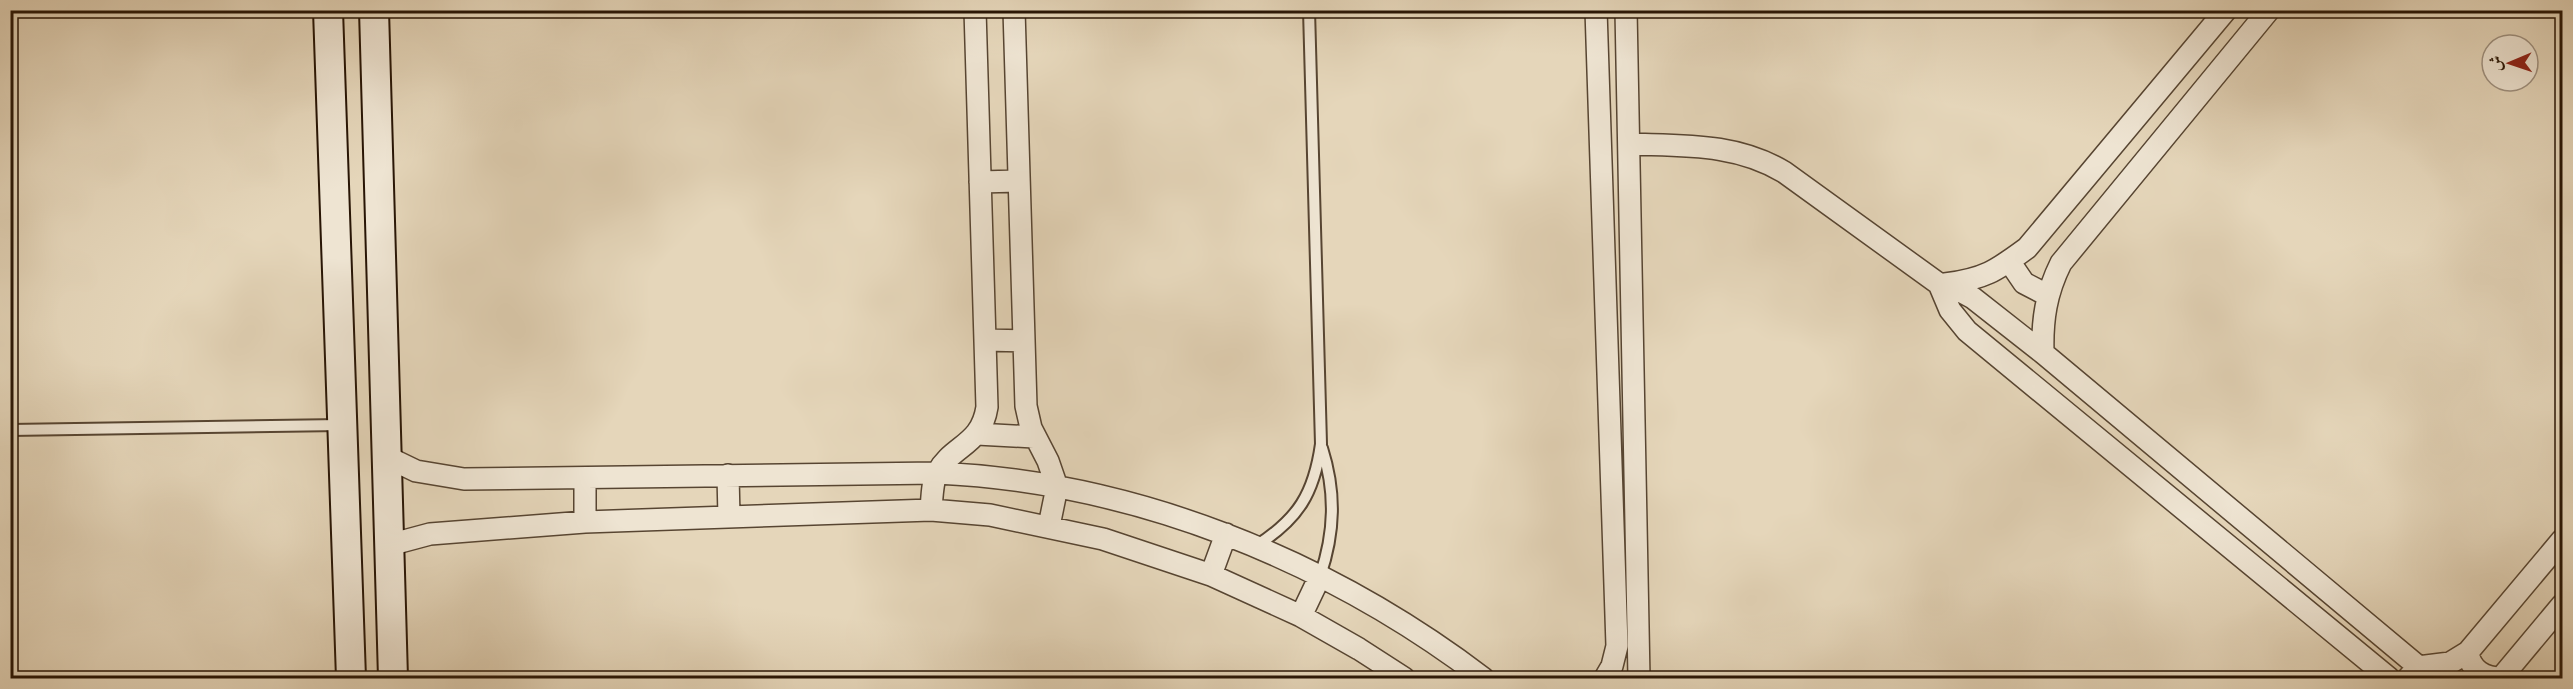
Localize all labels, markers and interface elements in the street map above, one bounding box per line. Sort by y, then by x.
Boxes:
north arrow [2480,33,2540,93]
text: ش [2485,55,2505,72]

